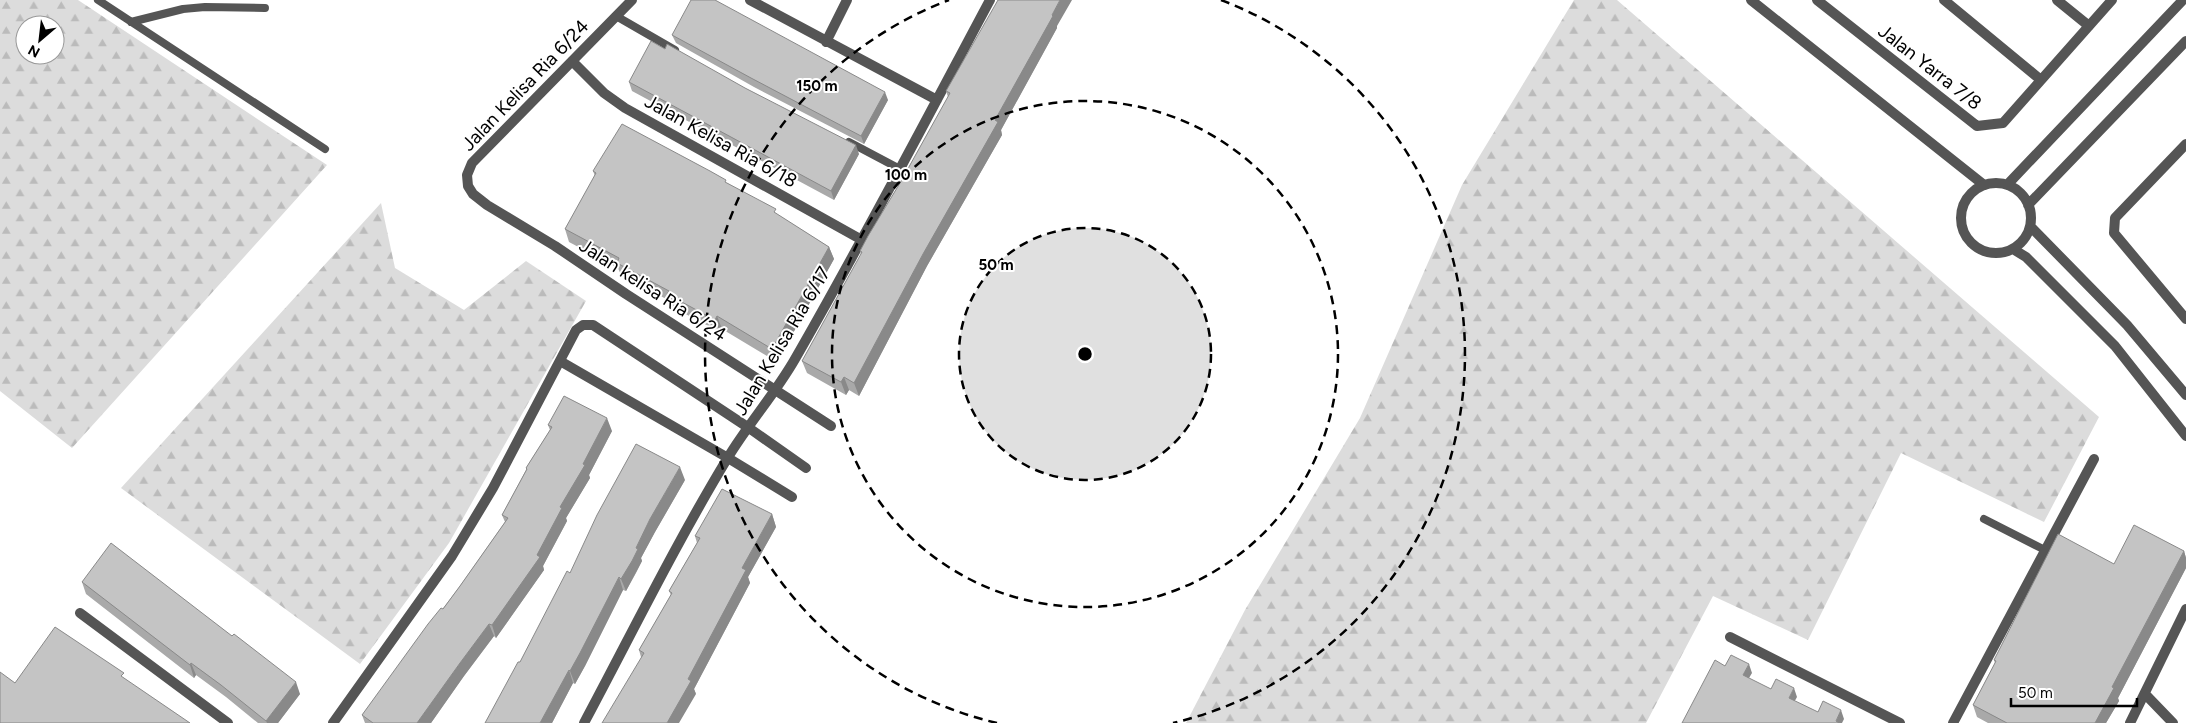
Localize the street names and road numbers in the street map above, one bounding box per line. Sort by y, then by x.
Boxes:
street label: Jalan Kelisa Ria 6/24 [456,14,594,155]
street label: Jalan Yarra 7/8 [1874,19,1986,115]
street label: Jalan Kelisa Ria 6/18 [641,90,801,192]
street label: Jalan kelisa Ria 6/24 [575,234,731,346]
street label: Jalan Kelisa Ria 6/17 [729,263,835,419]

